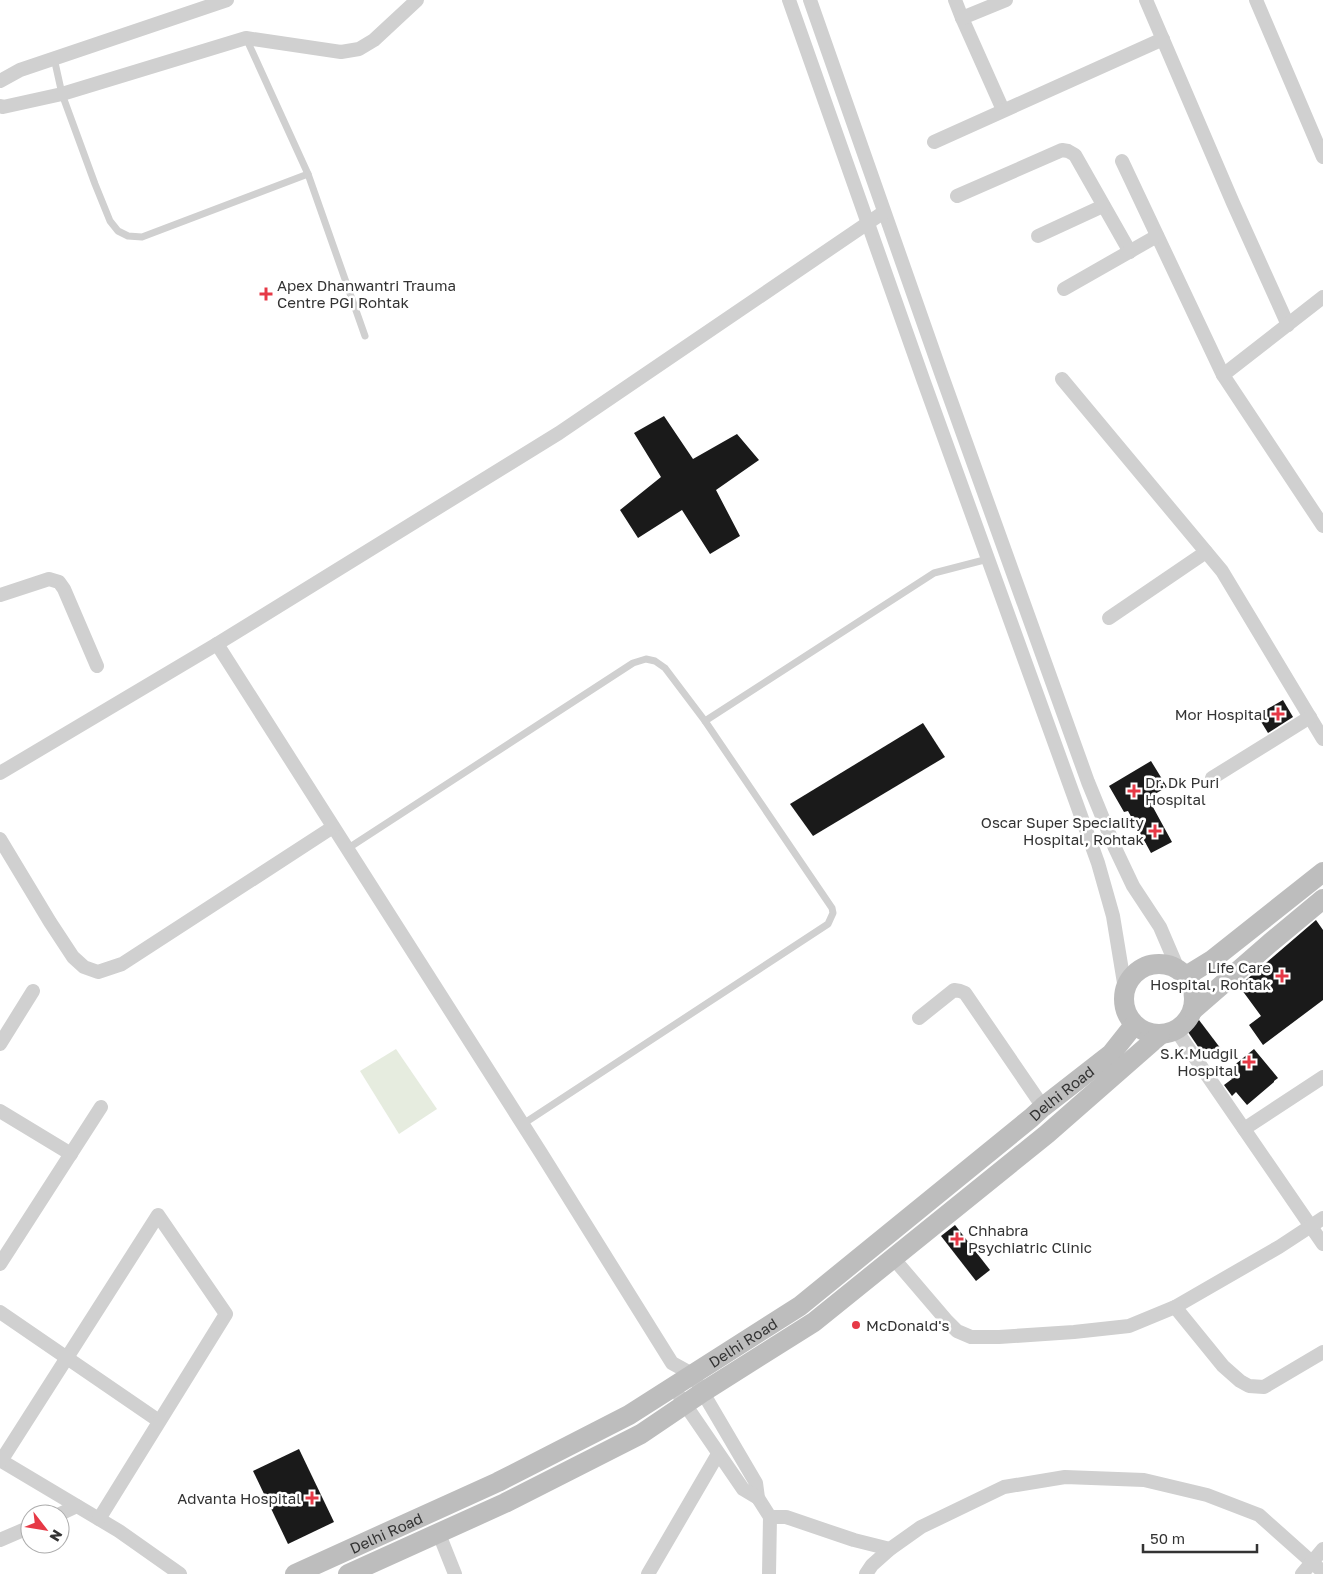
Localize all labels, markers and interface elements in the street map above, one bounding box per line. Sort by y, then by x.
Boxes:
place label: Apex Dhanwantri Trauma Centre PGI Rohtak [277,276,456,311]
marker: Apex Dhanwantri Trauma Centre PGI Rohtak [259,287,273,301]
place label: Mor Hospital [1175,705,1267,723]
marker: Mor Hospital [1271,707,1285,721]
place label: Dr. Dk Puri Hospital [1145,773,1219,808]
marker: Dr. Dk Puri Hospital [1127,784,1141,798]
place label: Oscar Super Speciality Hospital, Rohtak [981,813,1145,848]
marker: Oscar Super Speciality Hospital, Rohtak [1148,824,1162,838]
place label: Life Care Hospital, Rohtak [1150,958,1272,993]
marker: Life Care Hospital, Rohtak [1275,969,1289,983]
place label: S.K.Mudgil Hospital [1160,1044,1238,1079]
marker: S.K.Mudgil Hospital [1242,1055,1256,1069]
street label: Delhi Road [1025,1062,1097,1124]
place label: Chhabra Psychiatric Clinic [968,1221,1092,1256]
marker: Chhabra Psychiatric Clinic [950,1232,964,1246]
street label: Delhi Road [705,1314,780,1371]
place label: McDonald's [866,1316,949,1334]
marker: McDonald's [850,1319,862,1331]
place label: Advanta Hospital [177,1489,301,1507]
marker: Advanta Hospital [305,1491,319,1505]
north arrow [20,1504,70,1554]
street label: Delhi Road [347,1508,425,1557]
scale bar [1143,1522,1257,1554]
text: N [47,1527,67,1545]
text: 50 m [1150,1529,1185,1547]

